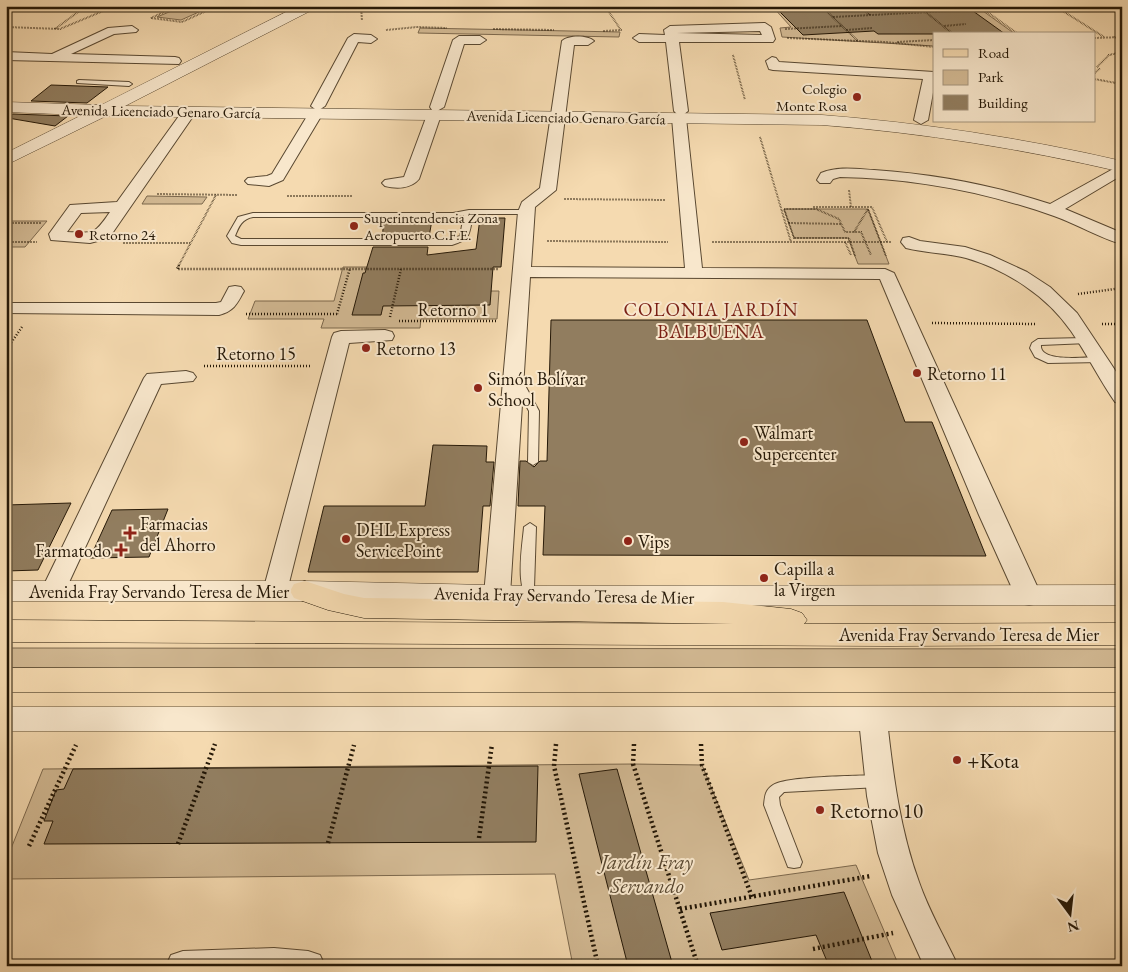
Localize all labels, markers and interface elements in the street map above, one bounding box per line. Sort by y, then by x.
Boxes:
legend [933,32,1096,122]
text: Road [978,43,1010,62]
text: Park [978,67,1005,86]
place label: Colegio Monte Rosa [776,79,847,115]
marker: Colegio Monte Rosa [851,91,863,103]
text: Building [978,93,1028,112]
street label: Avenida Licenciado Genaro García [60,100,261,122]
street label: Avenida Licenciado Genaro García [465,106,666,128]
place label: Superintendencia Zona Aeropuerto C.F.E. [363,208,498,244]
marker: Superintendencia Zona Aeropuerto C.F.E. [348,220,360,232]
place label: Retorno 24 [89,225,156,244]
marker: Retorno 24 [73,228,85,240]
district label: COLONIA JARDÍN BALBUENA [623,297,799,344]
street label: Retorno 1 [417,298,489,321]
place label: Retorno 13 [376,337,456,360]
street label: Retorno 15 [216,342,296,365]
marker: Retorno 13 [360,342,372,354]
place label: Retorno 11 [927,362,1007,385]
place label: Simón Bolívar School [488,367,586,411]
marker: Retorno 11 [911,367,923,379]
marker: Simón Bolívar School [472,382,484,394]
place label: Walmart Supercenter [754,421,836,465]
marker: Walmart Supercenter [738,436,750,448]
place label: Farmacias del Ahorro [140,512,216,556]
place label: DHL Express ServicePoint [356,518,450,562]
marker: Farmacias del Ahorro [124,527,136,539]
place label: Vips [638,530,669,553]
marker: DHL Express ServicePoint [340,533,352,545]
marker: Vips [622,535,634,547]
place label: Farmatodo [35,539,111,562]
marker: Farmatodo [115,544,127,556]
place label: Capilla a la Virgen [774,557,836,601]
marker: Capilla a la Virgen [758,572,770,584]
street label: Avenida Fray Servando Teresa de Mier [28,580,289,603]
street label: Avenida Fray Servando Teresa de Mier [432,581,695,609]
street label: Avenida Fray Servando Teresa de Mier [838,623,1099,646]
place label: +Kota [967,747,1020,774]
marker: +Kota [951,754,963,766]
place label: Retorno 10 [830,797,923,824]
marker: Retorno 10 [814,804,826,816]
park label: Jardín Fray Servando [597,848,694,899]
north arrow [1046,890,1096,940]
text: N [1065,916,1081,937]

